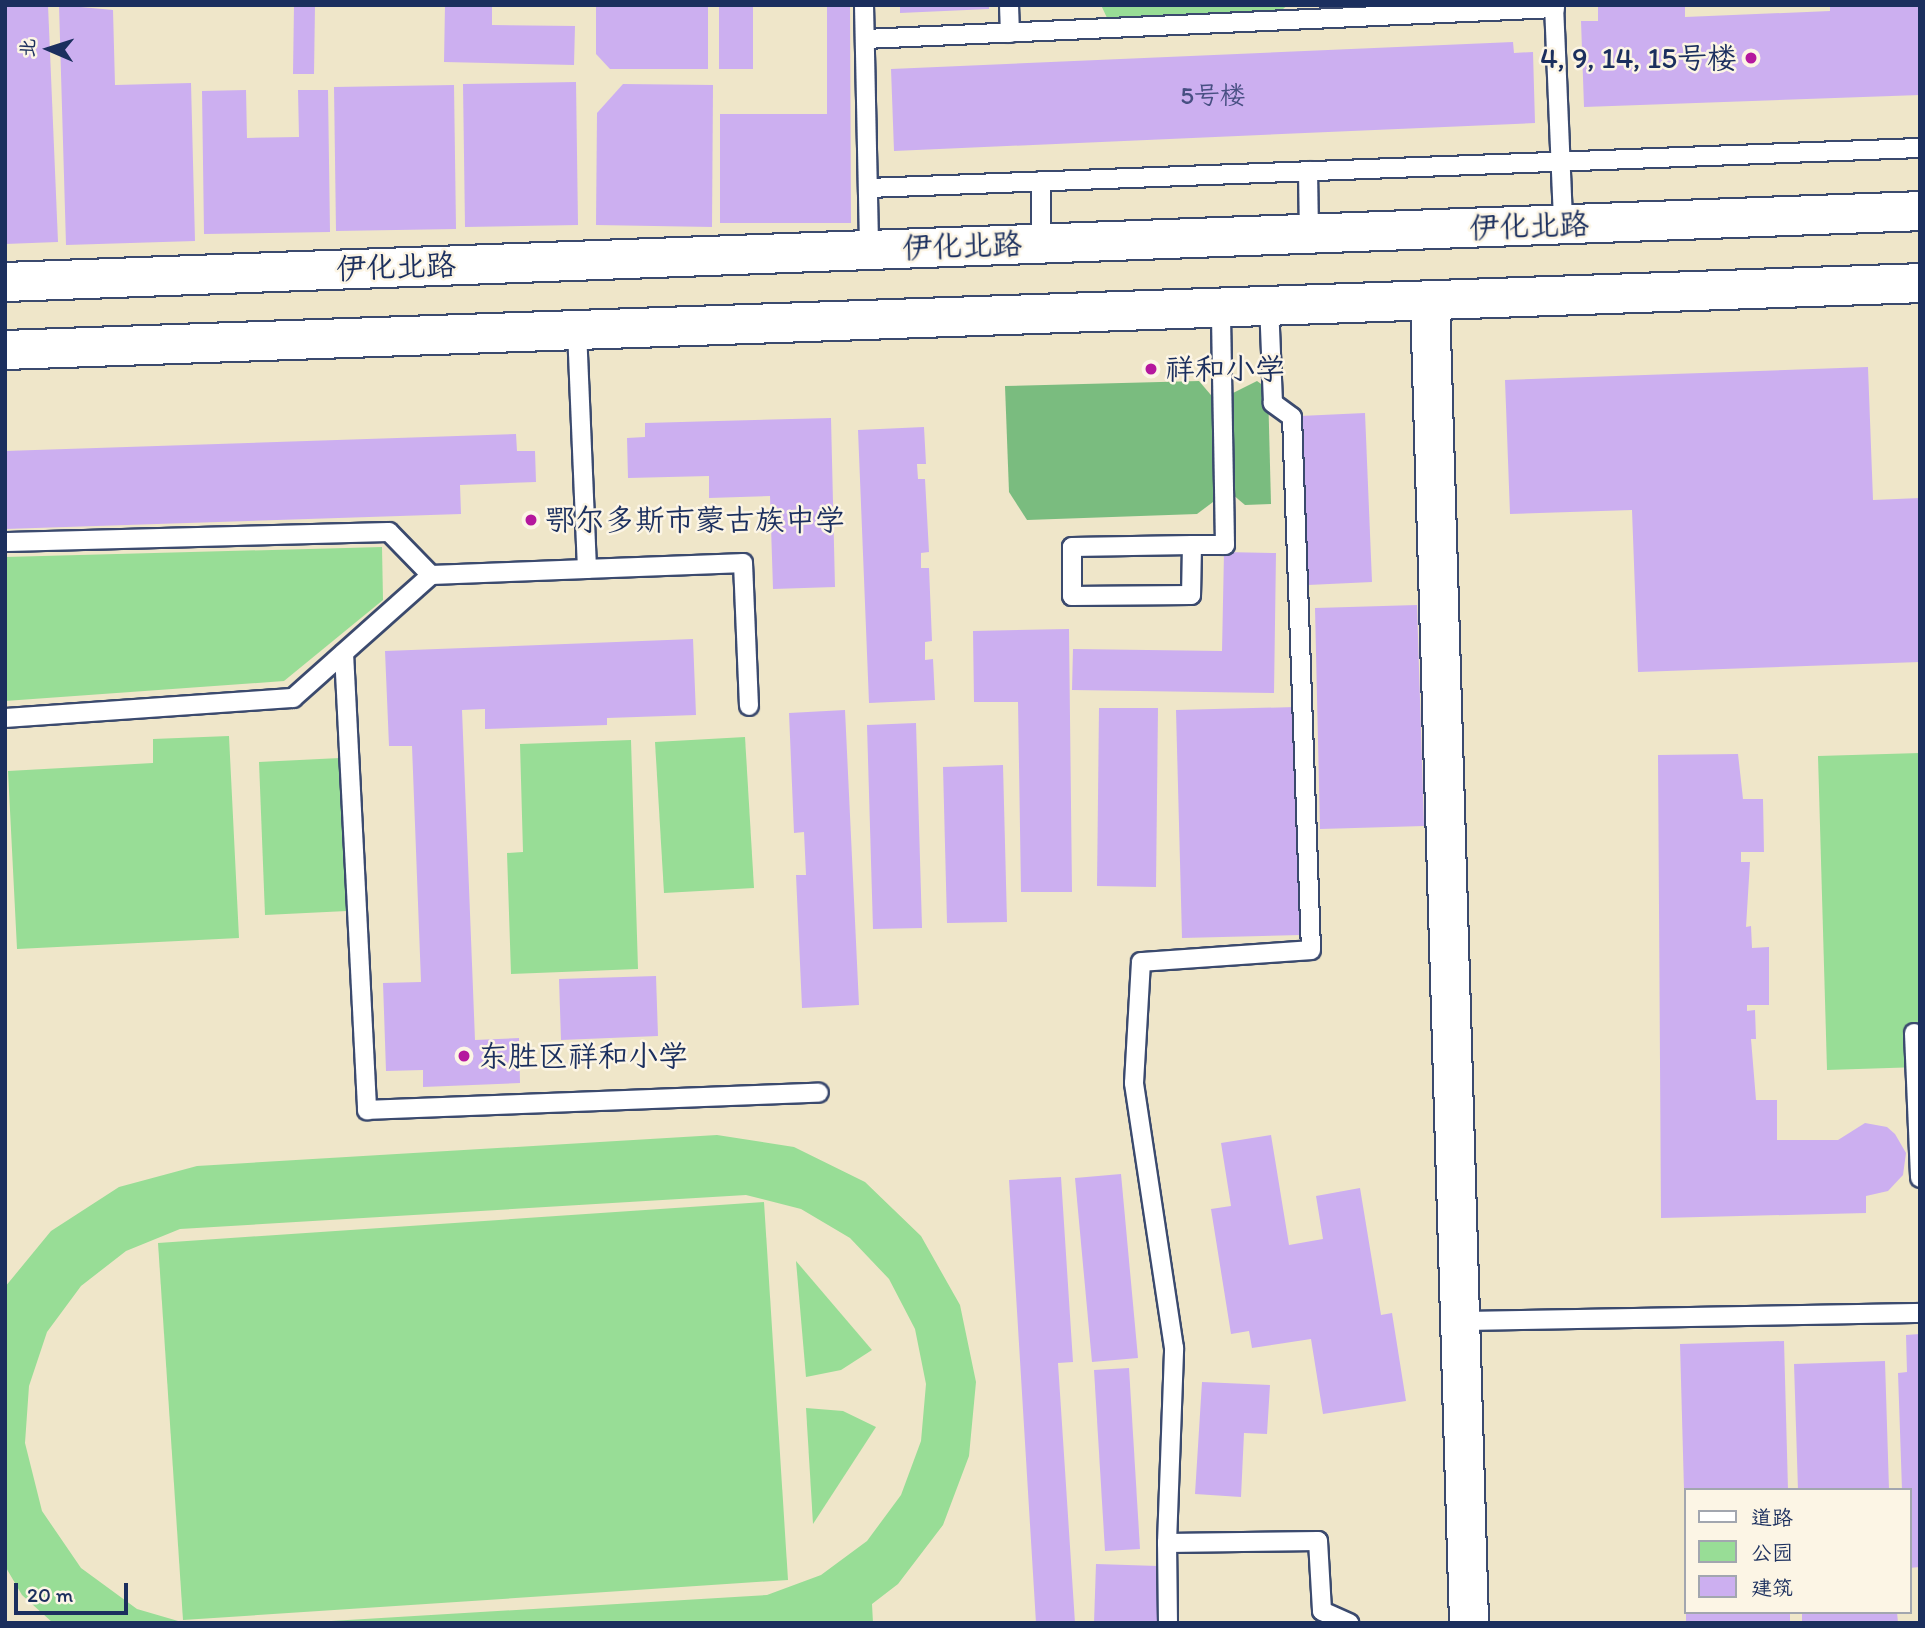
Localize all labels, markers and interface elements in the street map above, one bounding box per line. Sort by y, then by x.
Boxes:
north arrow [14,14,84,84]
text: 北 [16,38,40,58]
place label: 4, 9, 14, 15号楼 [1540,40,1737,76]
marker: 4, 9, 14, 15号楼 [1743,50,1759,66]
house number: 5号楼 [1180,80,1246,112]
street label: 伊化北路 [1468,206,1590,246]
street label: 伊化北路 [901,226,1023,266]
street label: 伊化北路 [335,247,457,287]
place label: 祥和小学 [1165,351,1285,387]
marker: 祥和小学 [1143,361,1159,377]
place label: 鄂尔多斯市蒙古族中学 [545,502,845,538]
marker: 鄂尔多斯市蒙古族中学 [523,512,539,528]
place label: 东胜区祥和小学 [478,1038,688,1074]
marker: 东胜区祥和小学 [456,1048,472,1064]
legend [1684,1488,1911,1614]
text: 道路 [1751,1505,1793,1530]
text: 公园 [1751,1540,1793,1565]
scale bar [18,1568,131,1612]
text: 建筑 [1751,1575,1793,1600]
text: 20 m [27,1582,73,1607]

